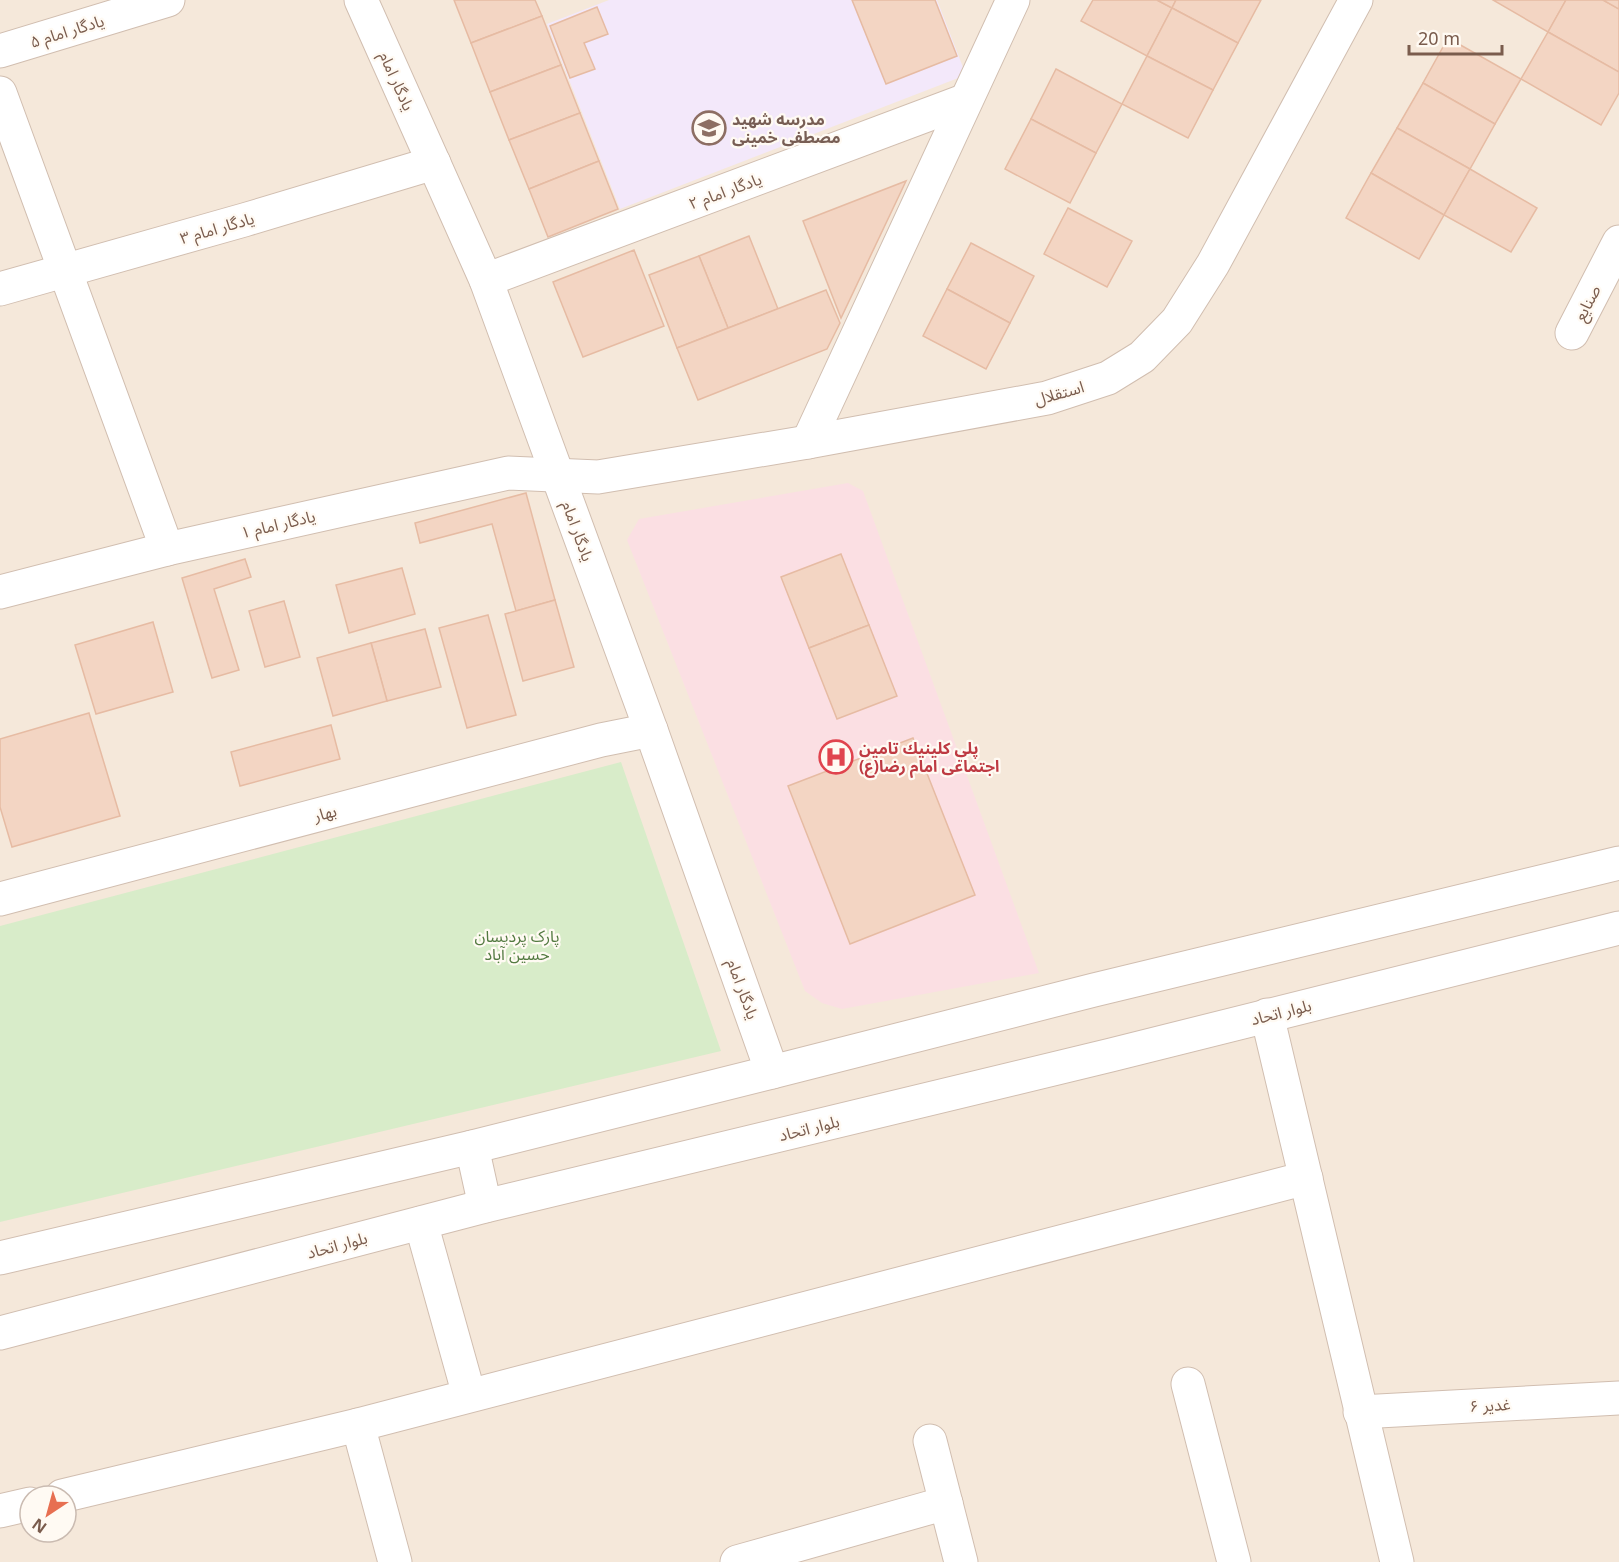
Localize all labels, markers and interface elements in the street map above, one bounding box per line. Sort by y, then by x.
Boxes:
street label: یادگار امام ۵ [27,9,107,55]
scale bar [1409,18,1502,56]
text: 20 m [1418,26,1460,50]
street label: یادگار امام [372,48,420,115]
place label: مدرسه شهید مصطفی خمینی [732,108,841,148]
school or university icon: مدرسه شهید مصطفی خمینی [691,110,727,146]
street label: یادگار امام ۲ [685,168,765,216]
street label: یادگار امام ۳ [177,207,257,251]
street label: صنایع [1569,281,1607,326]
street label: استقلال [1031,375,1087,411]
street label: یادگار امام [555,498,599,565]
street label: یادگار امام ۱ [238,505,318,545]
place label: پلي كلينيك تامین اجتماعی امام رضا(ع) [859,737,999,778]
hospital icon: پلي كلينيك تامین اجتماعی امام رضا(ع) [818,739,854,775]
street label: بهار [310,799,339,827]
park label: پارک پردیسان حسین آباد [474,925,560,965]
street label: یادگار امام [720,956,764,1023]
street label: بلوار اتحاد [1248,994,1314,1030]
street label: بلوار اتحاد [776,1110,842,1146]
street label: بلوار اتحاد [304,1226,370,1264]
street label: غدیر ۶ [1469,1393,1511,1417]
north arrow [18,1484,78,1544]
text: N [27,1513,51,1539]

